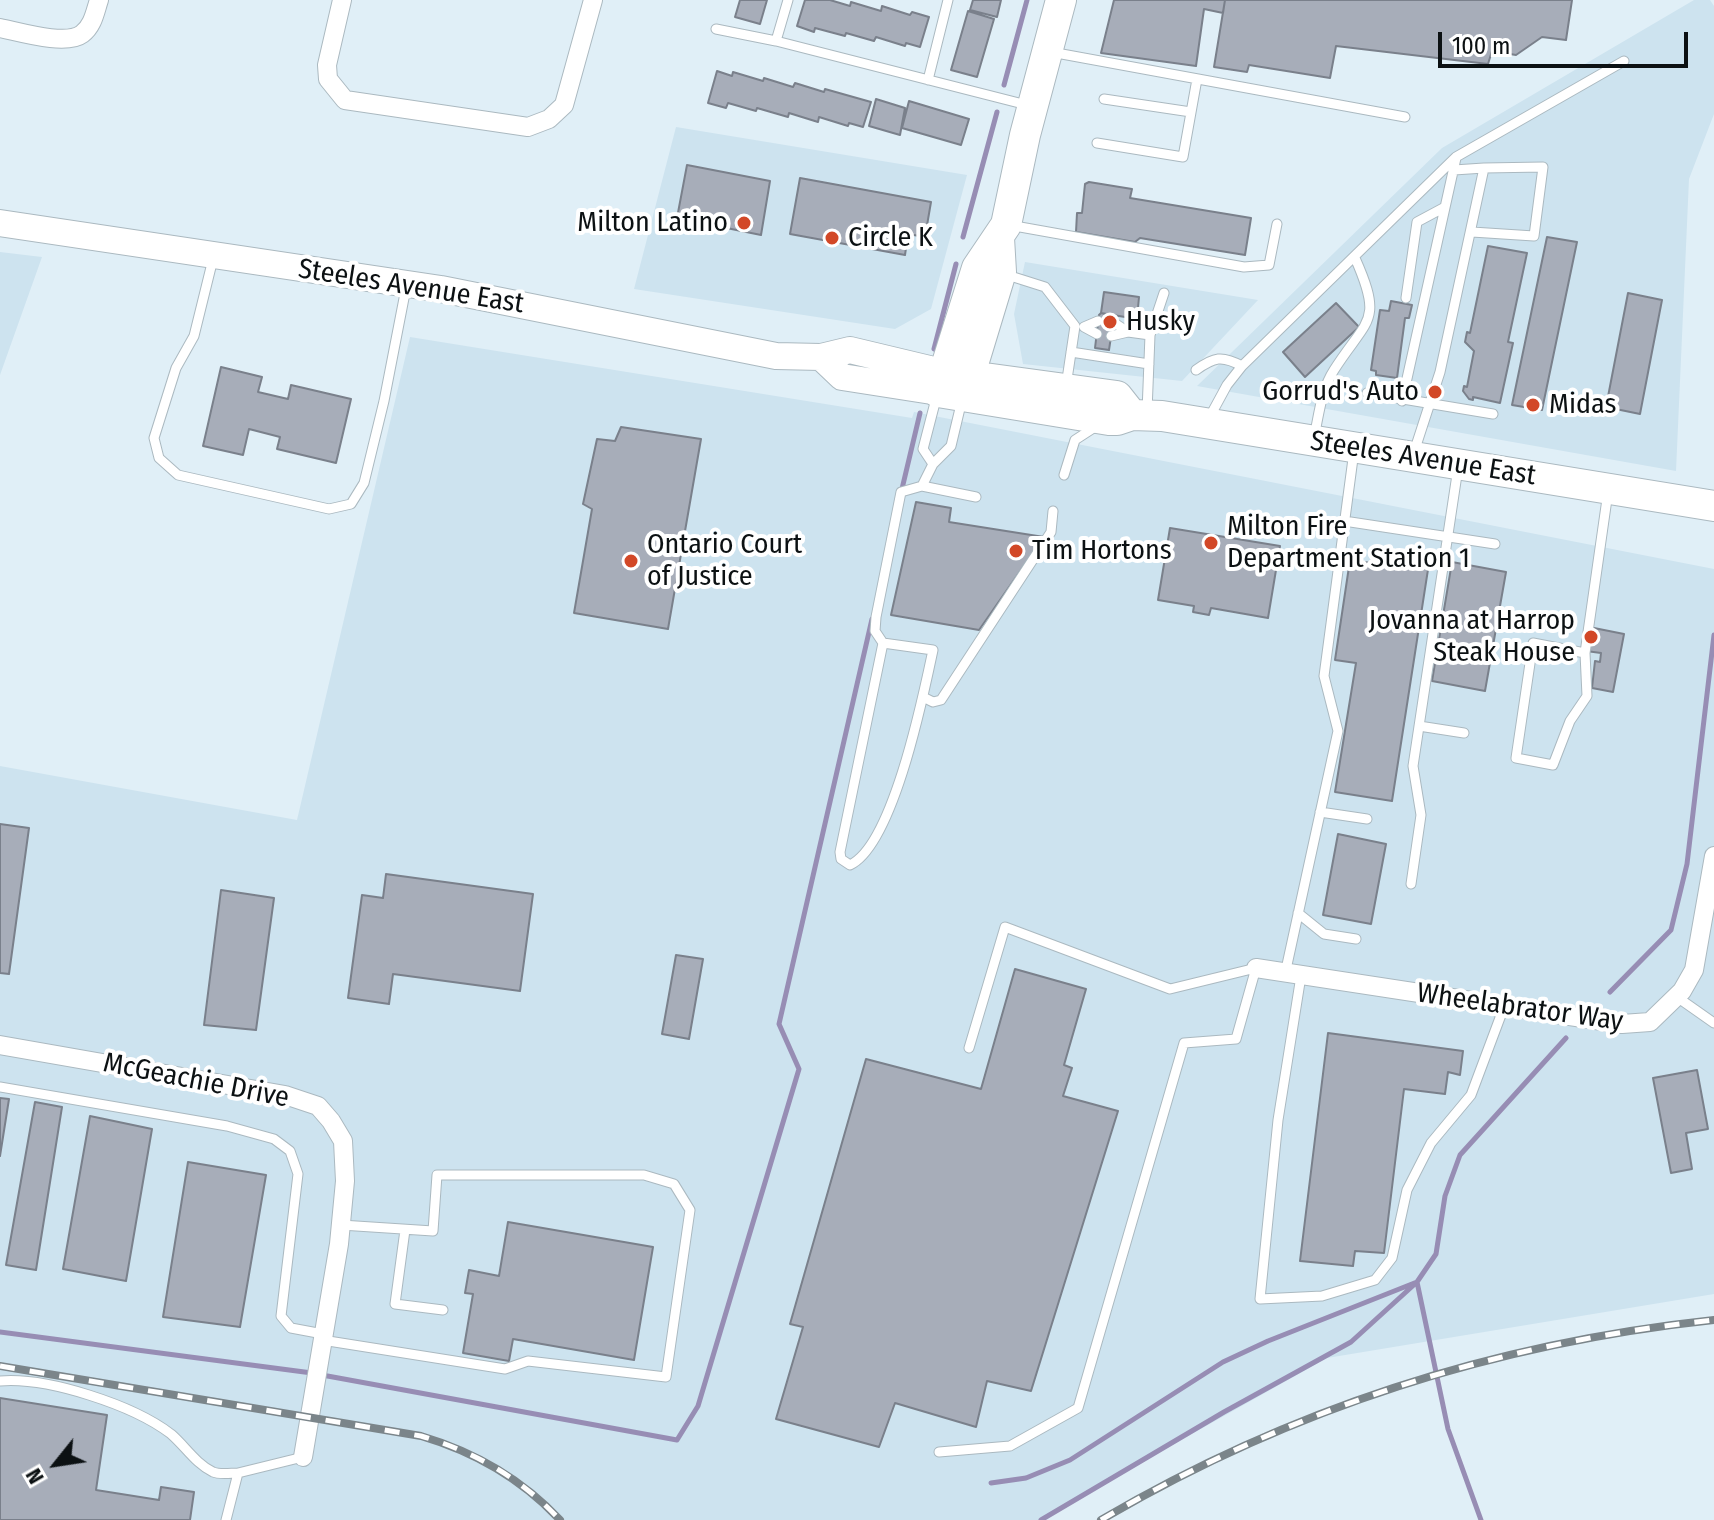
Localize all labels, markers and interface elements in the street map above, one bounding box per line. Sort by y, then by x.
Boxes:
scale bar [1442,16,1692,66]
text: 100 m [1452,32,1510,60]
place label: Milton Latino [577,206,728,240]
marker: Milton Latino [735,214,753,232]
place label: Circle K [848,221,933,255]
marker: Circle K [823,229,841,247]
street label: Steeles Avenue East [296,253,526,321]
place label: Husky [1126,305,1195,339]
marker: Husky [1101,313,1119,331]
place label: Gorrud's Auto [1262,375,1419,409]
marker: Gorrud's Auto [1426,383,1444,401]
place label: Midas [1549,388,1616,422]
marker: Midas [1524,396,1542,414]
street label: Steeles Avenue East [1308,425,1538,493]
place label: Milton Fire Department Station 1 [1227,510,1470,576]
place label: Ontario Court of Justice [647,528,802,594]
place label: Tim Hortons [1032,534,1172,568]
marker: Milton Fire Department Station 1 [1202,534,1220,552]
marker: Tim Hortons [1007,542,1025,560]
marker: Ontario Court of Justice [622,552,640,570]
place label: Jovanna at Harrop Steak House [1369,604,1575,670]
marker: Jovanna at Harrop Steak House [1582,628,1600,646]
street label: Wheelabrator Way [1415,977,1625,1039]
street label: McGeachie Drive [100,1047,292,1115]
north arrow [16,1424,96,1504]
text: N [20,1464,50,1489]

